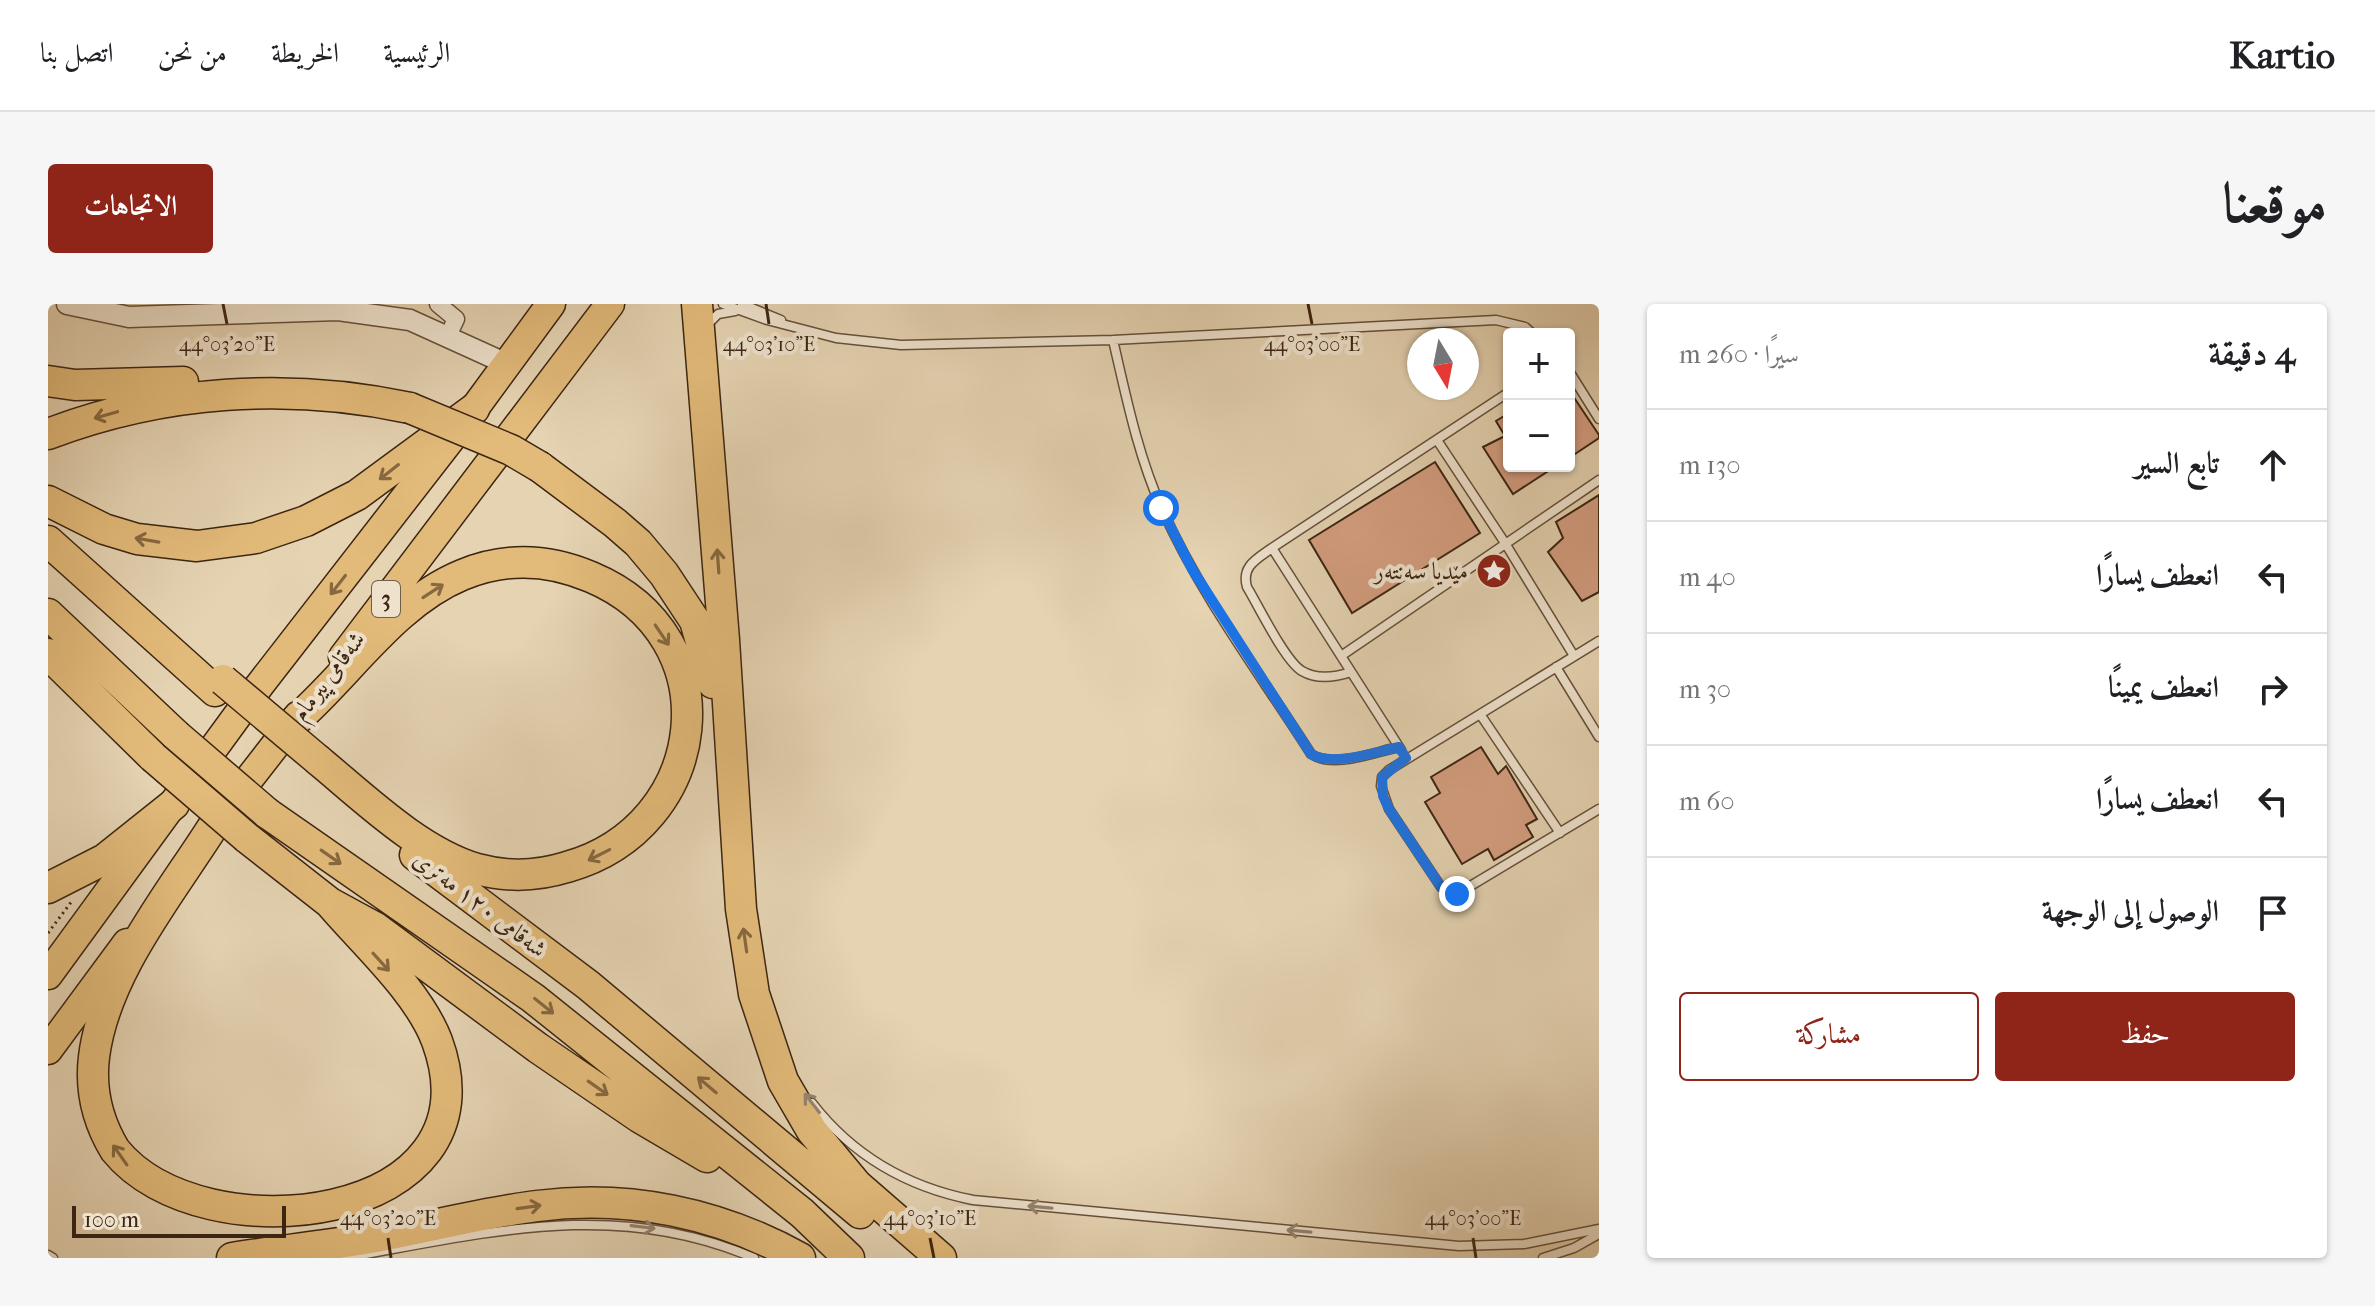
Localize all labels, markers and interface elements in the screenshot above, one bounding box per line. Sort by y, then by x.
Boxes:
text: Kartio [2229,33,2335,78]
text: اتصل بنا [40,36,114,69]
text: من نحن [158,36,227,69]
text: الخريطة [271,36,339,69]
text: الرئيسية [383,36,450,69]
button: الاتجاهات [48,164,213,253]
text: موقعنا [2222,171,2327,236]
north arrow [1407,328,1479,400]
map controls [1503,328,1575,472]
button: + [1503,328,1575,400]
text: 44°03'20"E [179,333,275,356]
text: 44°03'10"E [723,333,815,356]
text: 44°03'00"E [1264,333,1360,356]
text: 4 دقيقة [2208,333,2295,373]
text: سيرًا · 260 m [1679,339,1799,370]
button: − [1503,400,1575,472]
one-way arrow [94,408,120,423]
icon: ahead [2251,443,2295,487]
text: تابع السير [2134,446,2219,481]
text: 130 m [1679,450,1741,481]
one-way arrow [379,463,400,480]
route start [1143,490,1179,526]
one-way arrow [134,532,160,547]
one-way arrow [710,548,725,575]
place icon: مێدیا سەنتەر [1475,552,1513,590]
icon: left [2251,555,2295,599]
place label: مێدیا سەنتەر [1372,557,1468,586]
text: انعطف يسارًا [2096,558,2219,593]
text: 40 m [1679,562,1736,593]
one-way arrow [329,573,346,595]
road number: 3 [372,581,400,617]
one-way arrow [421,583,443,600]
one-way arrow [654,624,670,646]
street label: شەقامی پیرمام [285,626,376,730]
icon: right [2251,667,2295,711]
text: انعطف يمينًا [2108,670,2219,705]
text: 30 m [1679,674,1731,705]
icon: left [2251,779,2295,823]
text: انعطف يسارًا [2096,782,2219,817]
text: 60 m [1679,786,1735,817]
street label: شەقامی ١٢٠ مەتری [408,845,552,963]
one-way arrow [587,847,611,863]
one-way arrow [320,849,342,865]
route end [1439,876,1475,912]
icon: arrive [2251,891,2295,935]
text: الوصول إلى الوجهة [2042,894,2219,929]
one-way arrow [737,928,752,953]
one-way arrow [372,951,390,971]
button: مشاركة [1679,992,1979,1081]
button: حفظ [1995,992,2295,1081]
one-way arrow [533,998,554,1015]
one-way arrow [697,1076,718,1094]
one-way arrow [587,1080,609,1096]
one-way arrow [804,1093,821,1114]
one-way arrow [112,1145,129,1166]
one-way arrow [516,1199,542,1214]
one-way arrow [1027,1199,1054,1214]
scale bar [72,1202,286,1238]
text: 100 m [84,1207,139,1233]
text: 44°03'20"E [340,1207,436,1230]
text: 44°03'10"E [884,1207,976,1230]
text: 44°03'00"E [1425,1207,1521,1230]
one-way arrow [629,1219,656,1234]
one-way arrow [1286,1223,1313,1238]

